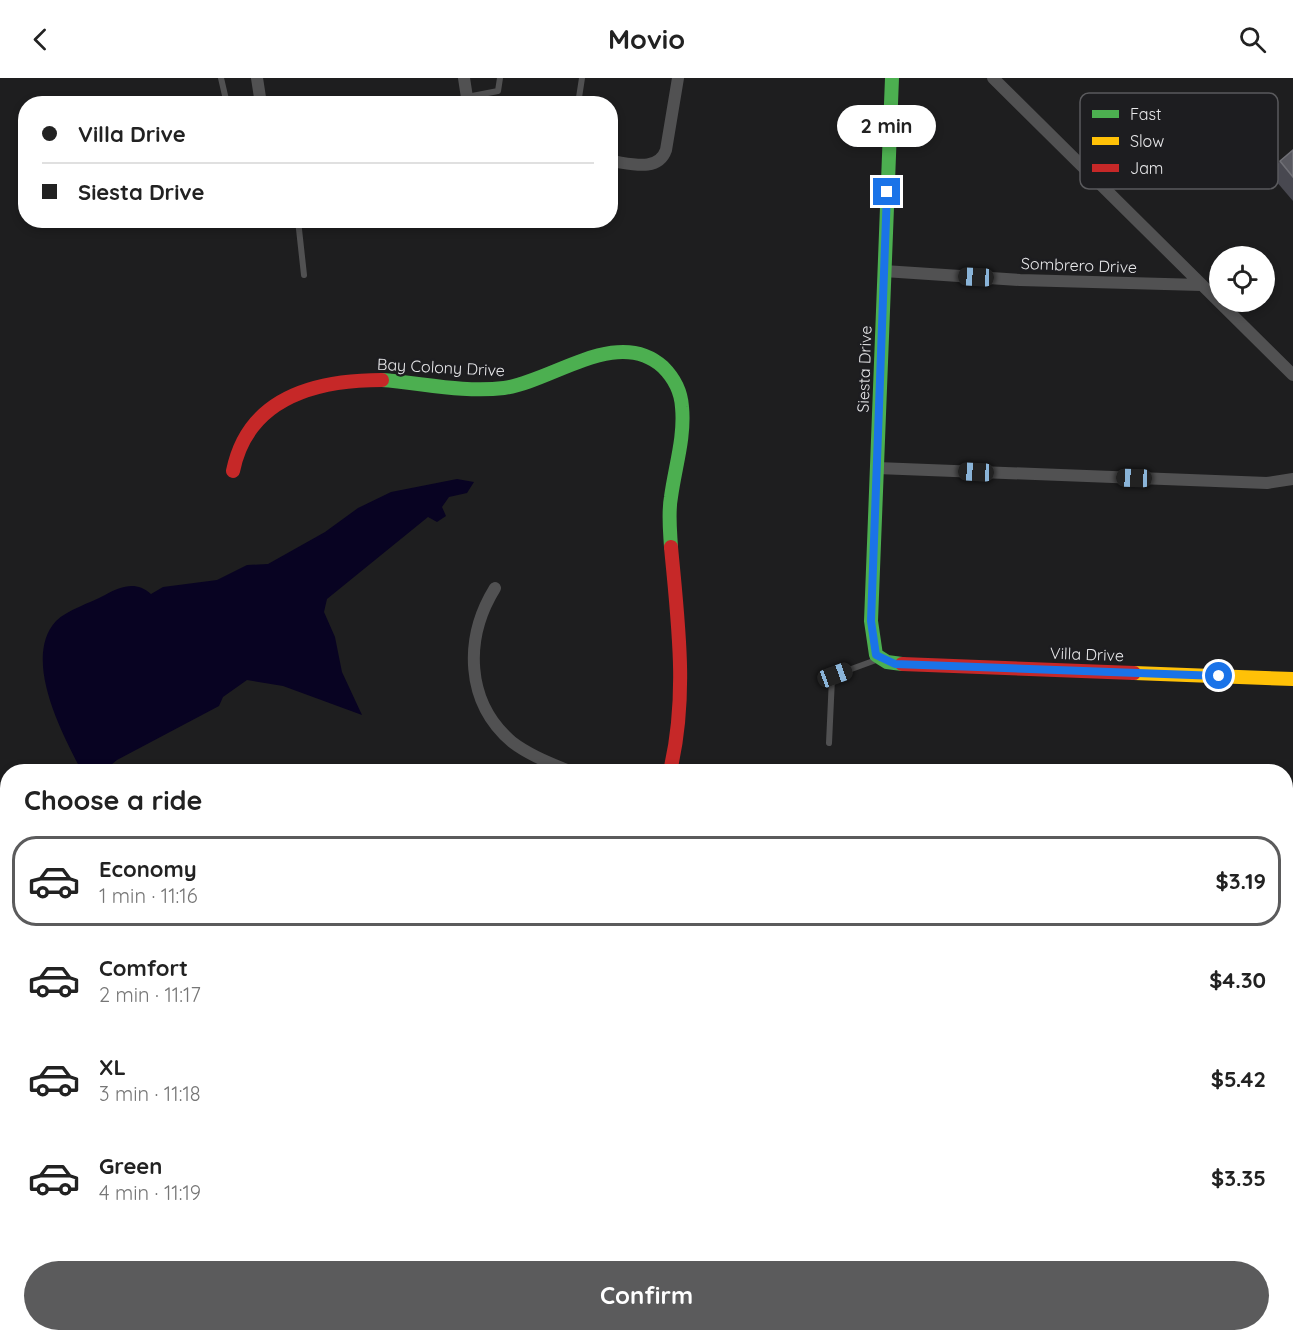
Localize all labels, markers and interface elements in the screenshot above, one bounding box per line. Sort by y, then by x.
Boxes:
text: Movio [608,22,685,56]
icon: back [24,23,57,56]
icon: search [1236,23,1269,56]
legend [1080,93,1278,189]
text: Fast [1130,104,1161,124]
callout: 2 min [838,105,936,147]
text: 2 min [860,113,913,138]
text: Villa Drive [78,120,186,148]
text: Slow [1130,131,1164,151]
text: Jam [1130,158,1163,178]
text: Siesta Drive [78,178,205,206]
route end [873,178,900,205]
map controls [1209,246,1275,312]
button: locate [1209,246,1275,312]
street label: Sombrero Drive [1021,253,1137,277]
car [958,267,994,287]
street label: Siesta Drive [852,325,876,413]
street label: Bay Colony Drive [377,354,505,380]
car [958,462,994,482]
car [1116,468,1152,488]
street label: Villa Drive [1050,643,1124,665]
car [815,660,855,690]
route start [1205,662,1232,689]
text: Choose a ride [24,783,202,817]
icon: car [27,854,81,908]
text: Economy [99,855,197,883]
text: $3.19 [1216,867,1266,895]
text: 1 min · 11:16 [99,883,197,908]
icon: car [27,953,81,1007]
text: Comfort [99,954,188,982]
text: $4.30 [1209,966,1266,994]
text: 2 min · 11:17 [99,982,201,1007]
icon: car [27,1052,81,1106]
text: XL [99,1053,126,1081]
text: $5.42 [1211,1065,1266,1093]
text: 3 min · 11:18 [99,1081,201,1106]
icon: car [27,1151,81,1205]
text: Green [99,1152,162,1180]
text: $3.35 [1211,1164,1266,1192]
text: 4 min · 11:19 [99,1180,201,1205]
button: Confirm [24,1261,1269,1330]

